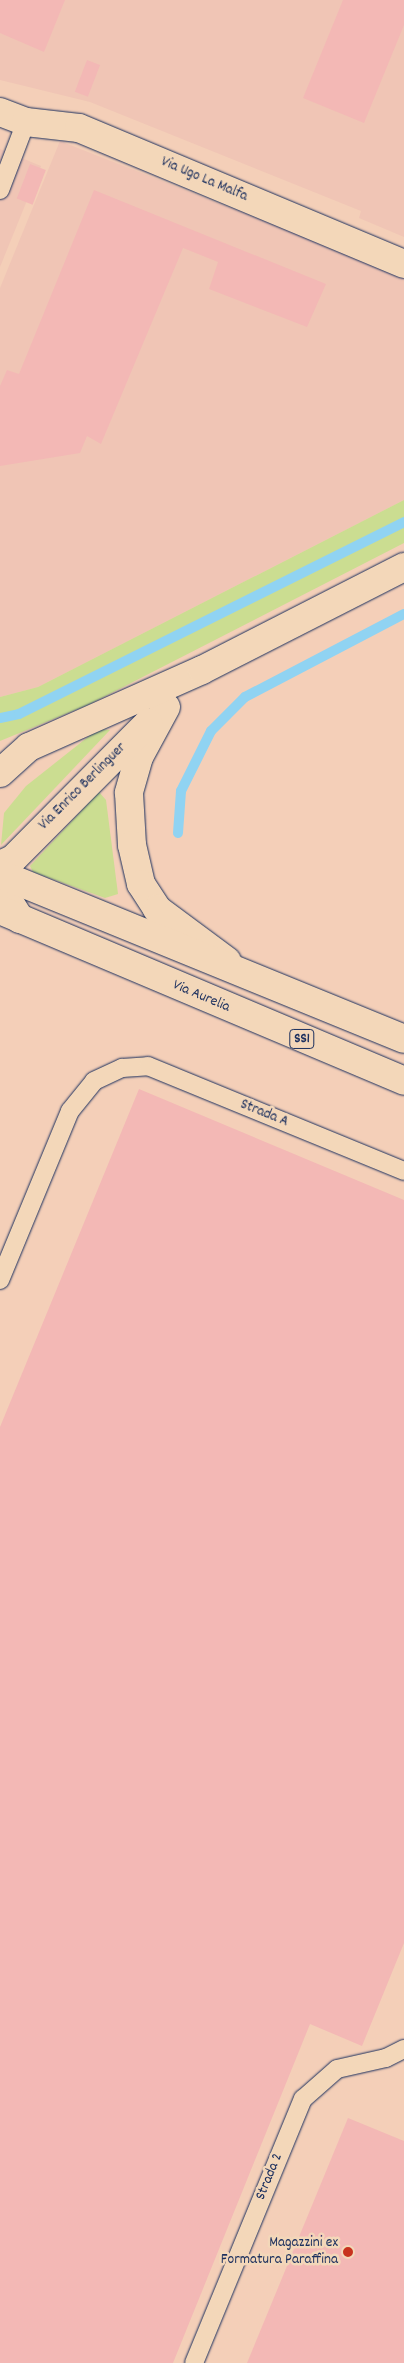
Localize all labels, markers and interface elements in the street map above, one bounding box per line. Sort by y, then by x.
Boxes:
street label: Via Ugo La Malfa [158,154,250,206]
street label: Via Enrico Berlinguer [36,740,130,834]
street label: Via Aurelia [170,977,232,1017]
road number: SS1 [288,1028,316,1050]
street label: Strada A [237,1096,291,1132]
street label: Strada 2 [253,2151,287,2203]
place label: Magazzini ex Formatura Paraffina [221,2234,338,2269]
marker: Magazzini ex Formatura Paraffina [342,2246,354,2258]

